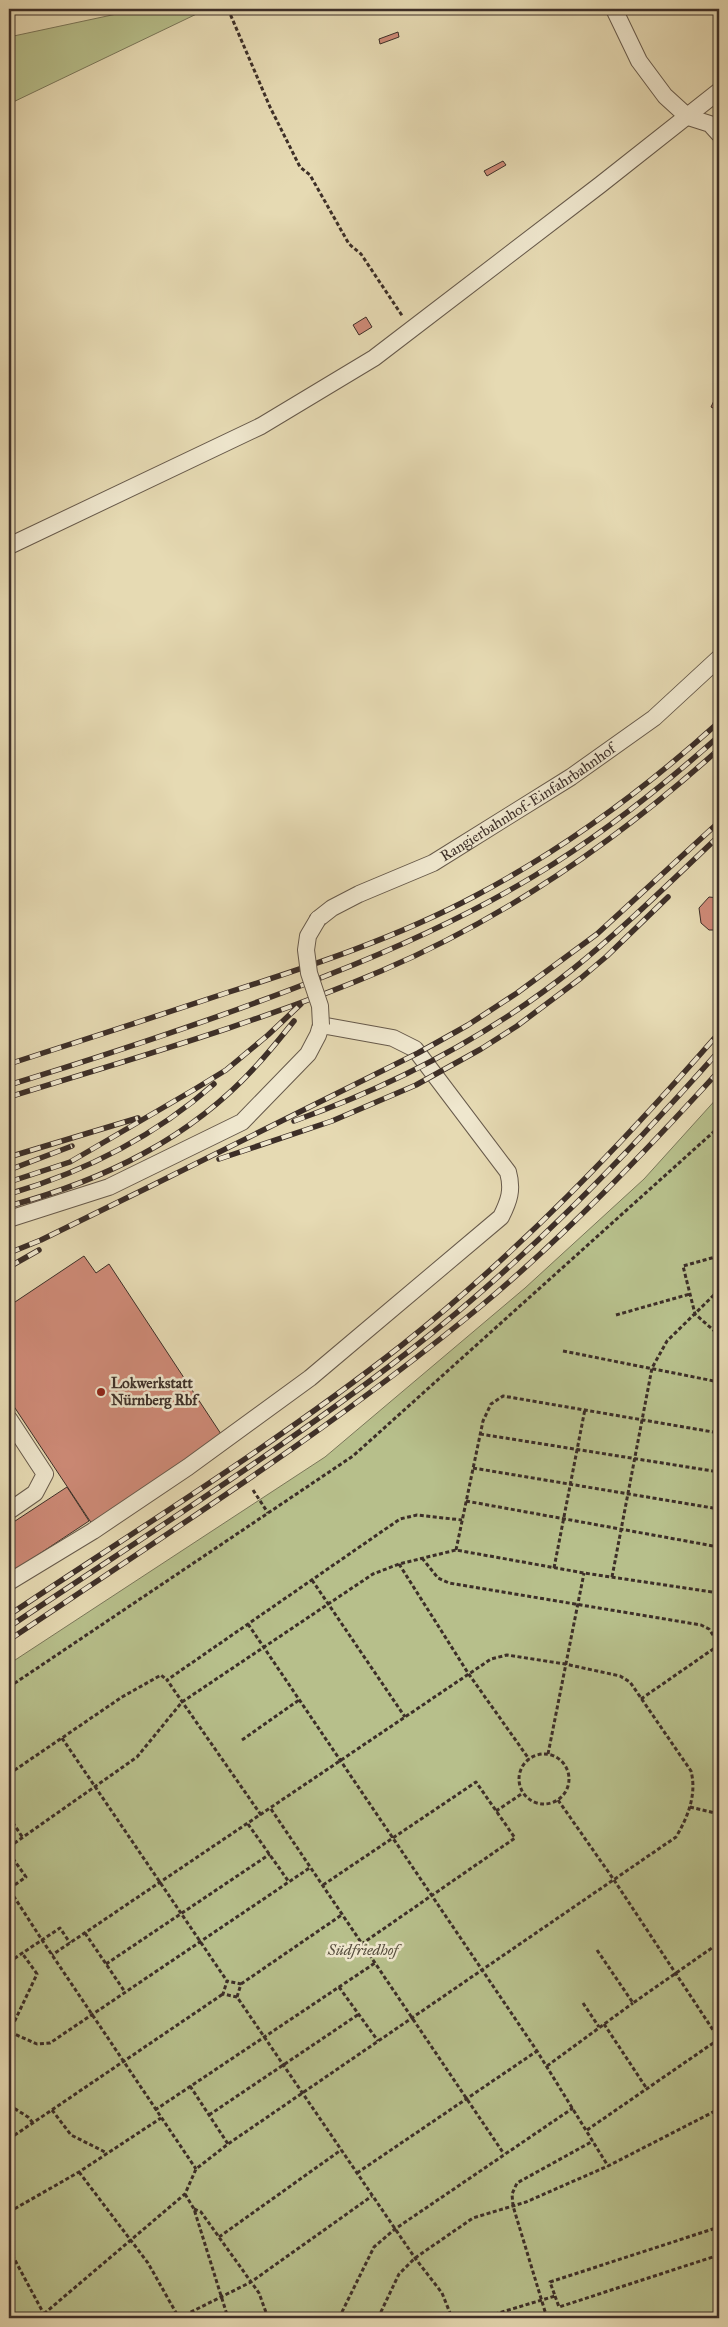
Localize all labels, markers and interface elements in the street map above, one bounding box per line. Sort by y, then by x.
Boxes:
street label: Rangierbahnhof-Einfahrbahnhof [437,738,621,865]
place label: Lokwerkstatt Nürnberg Rbf [111,1374,200,1410]
marker: Lokwerkstatt Nürnberg Rbf [95,1386,107,1398]
park label: Südfriedhof [327,1941,402,1959]

